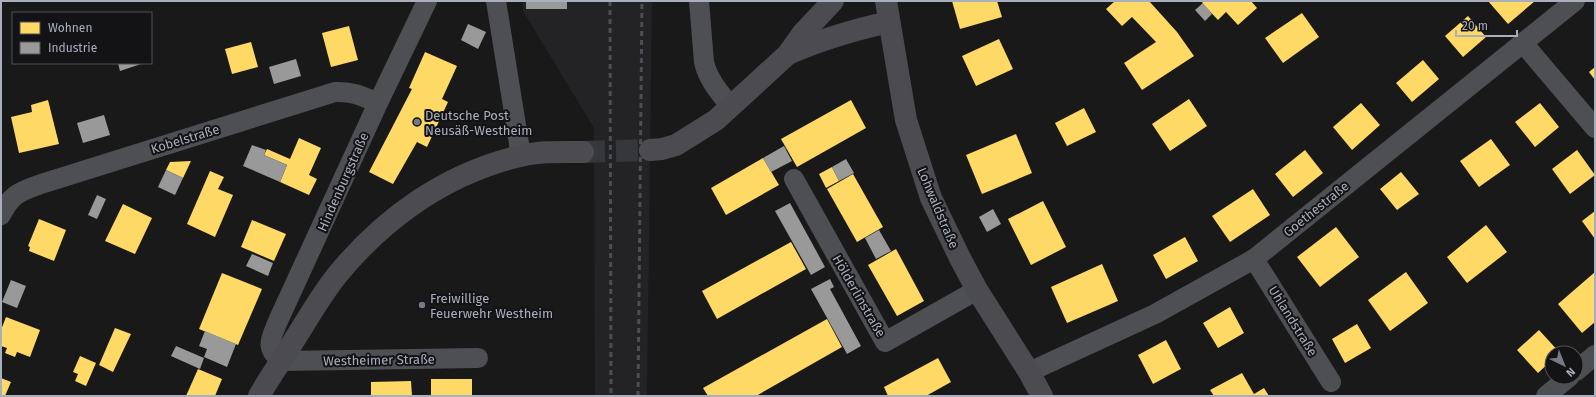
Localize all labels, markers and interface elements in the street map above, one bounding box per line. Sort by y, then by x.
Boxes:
legend [12,12,152,64]
scale bar [1456,12,1517,38]
text: 20 m [1462,19,1488,33]
text: Wohnen [48,21,92,35]
text: Industrie [48,41,97,55]
place label: Deutsche Post Neusäß-Westheim [425,108,532,138]
marker: Deutsche Post Neusäß-Westheim [412,117,422,127]
street label: Kobelstraße [149,121,221,157]
street label: Hindenburgstraße [314,130,372,234]
street label: Lohwaldstraße [914,165,962,251]
street label: Goethestraße [1280,178,1352,240]
street label: Hölderlinstraße [829,252,889,340]
street label: Uhlandstraße [1266,283,1320,359]
place label: Freiwillige Feuerwehr Westheim [430,291,553,321]
marker: Freiwillige Feuerwehr Westheim [417,300,427,310]
north arrow [1544,345,1584,385]
street label: Westheimer Straße [323,352,435,368]
text: N [1563,365,1578,379]

